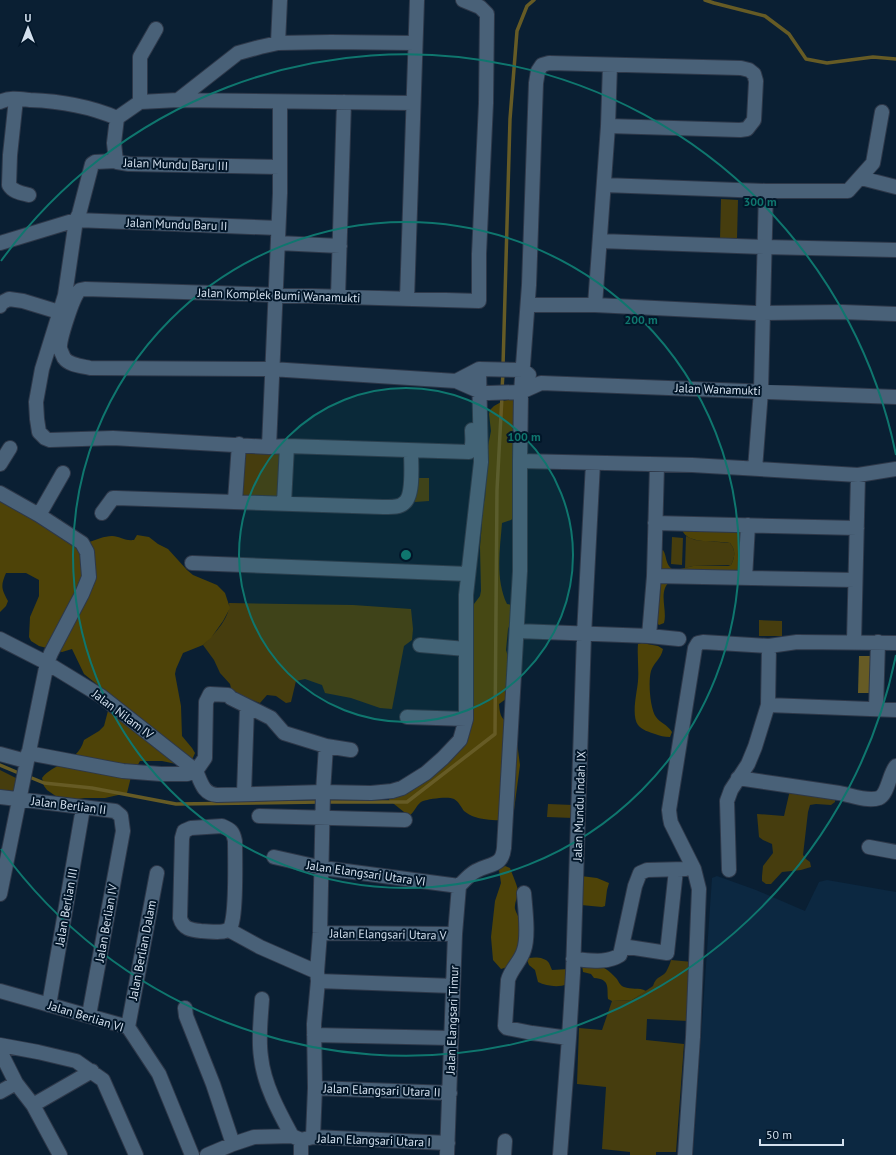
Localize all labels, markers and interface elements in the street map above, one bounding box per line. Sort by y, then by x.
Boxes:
north arrow [8,8,48,48]
text: U [25,11,32,25]
street label: Jalan Mundu Baru III [123,155,228,173]
text: 300 m [743,194,777,209]
street label: Jalan Mundu Baru II [125,215,228,233]
street label: Jalan Komplek Bumi Wanamukti [196,285,361,305]
text: 200 m [624,312,658,327]
street label: Jalan Wanamukti [674,380,761,398]
text: 100 m [507,429,541,444]
centre of rings [399,548,413,562]
street label: Jalan Nilam IV [89,686,157,742]
street label: Jalan Mundu Indah IX [570,750,588,862]
street label: Jalan Berlian II [30,793,107,817]
street label: Jalan Elangsari Utara VI [304,857,427,889]
street label: Jalan Berlian III [52,867,80,948]
street label: Jalan Berlian IV [92,883,120,964]
street label: Jalan Berlian Dalam [125,899,159,1002]
street label: Jalan Elangsari Utara V [329,925,447,943]
street label: Jalan Elangsari Timur [443,965,461,1076]
street label: Jalan Berlian VI [45,997,126,1035]
street label: Jalan Elangsari Utara II [322,1080,441,1100]
scale bar [760,1121,843,1147]
text: 50 m [766,1127,792,1142]
street label: Jalan Elangsari Utara I [316,1130,431,1149]

